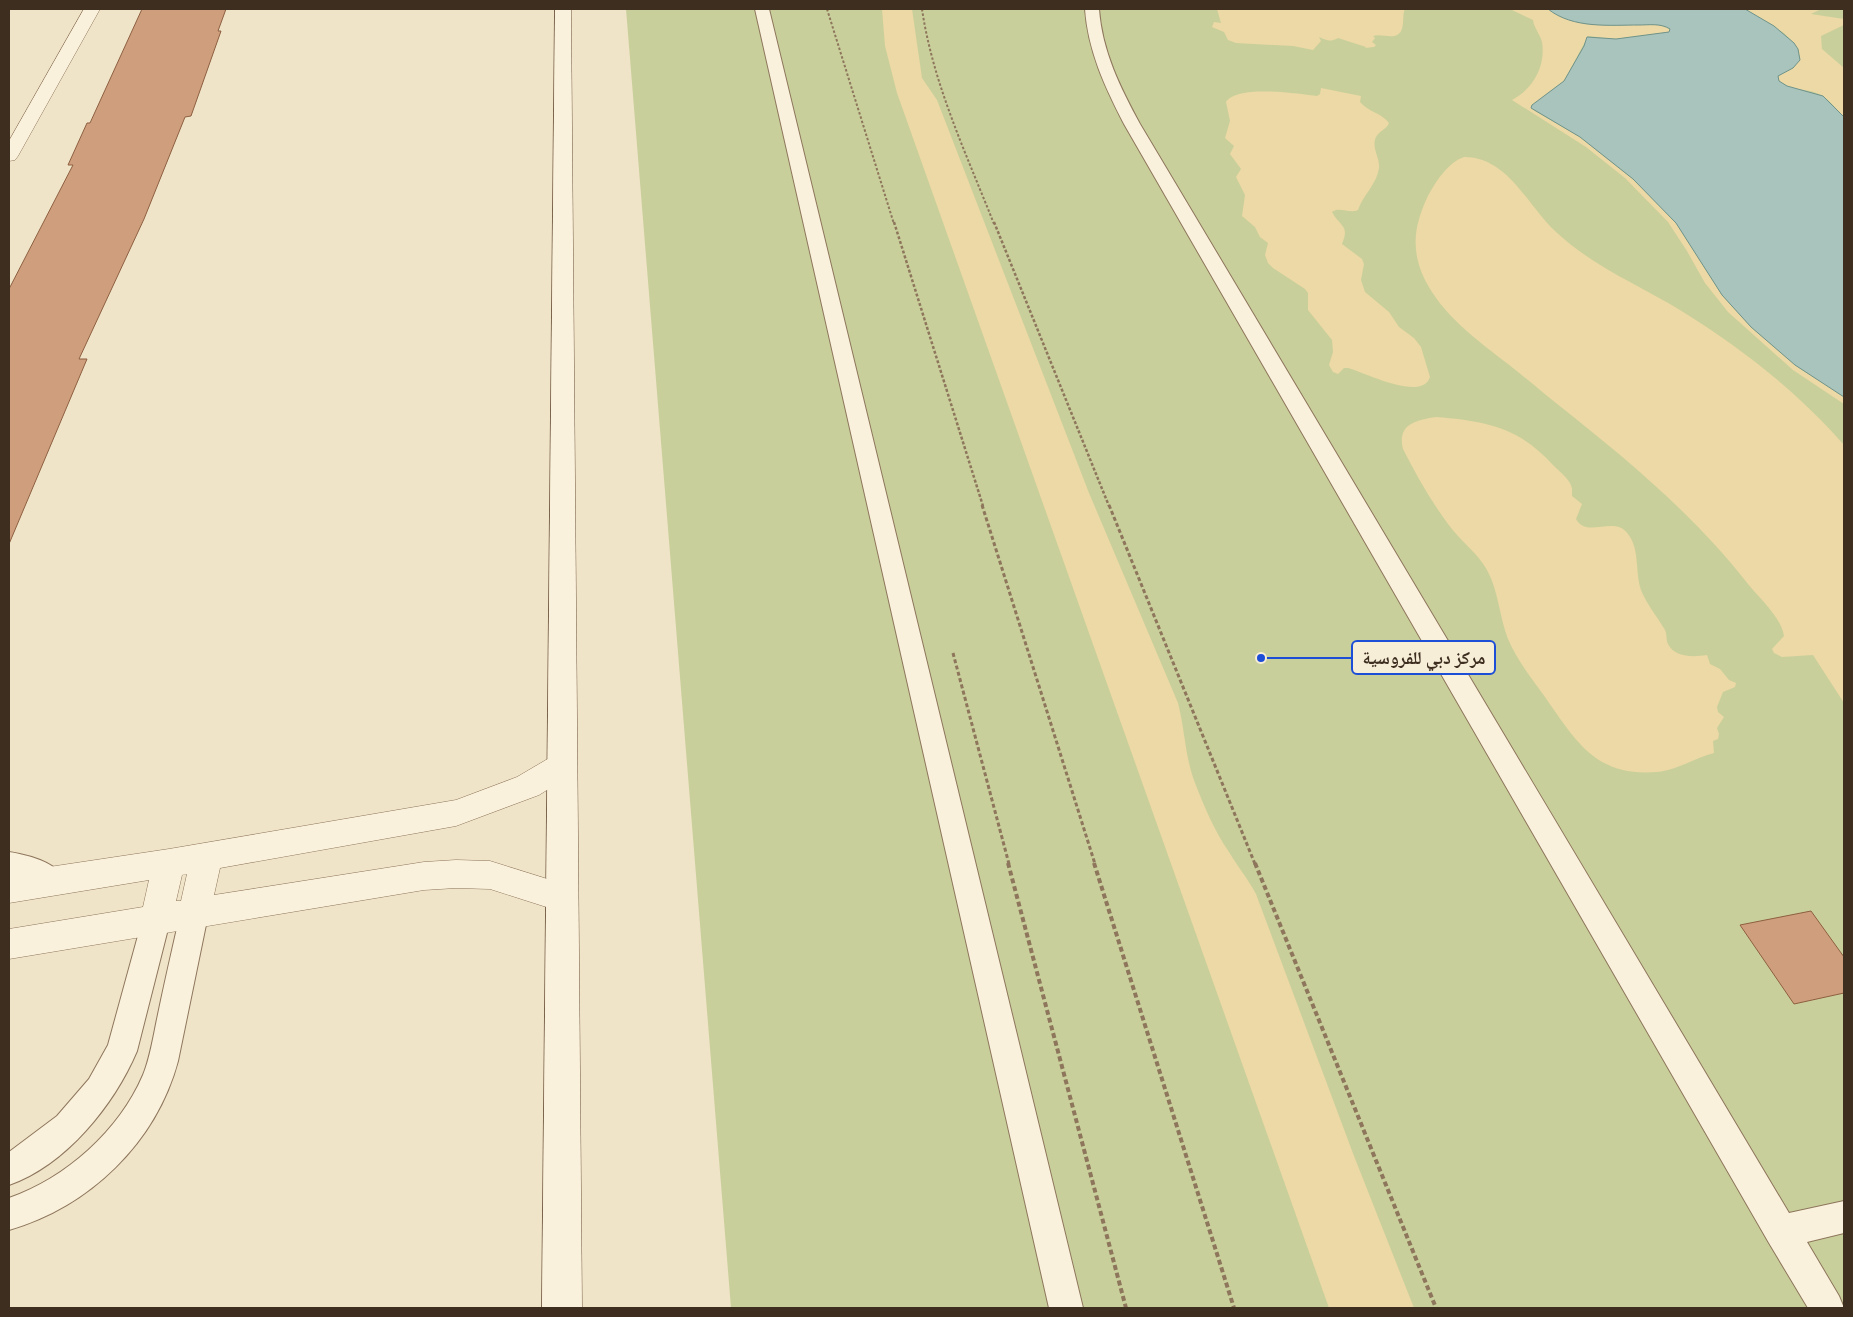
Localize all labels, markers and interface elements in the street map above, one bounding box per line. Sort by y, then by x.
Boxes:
callout: مركز دبي للفروسية [1352,641,1495,674]
text: مركز دبي للفروسية [1362,645,1486,675]

